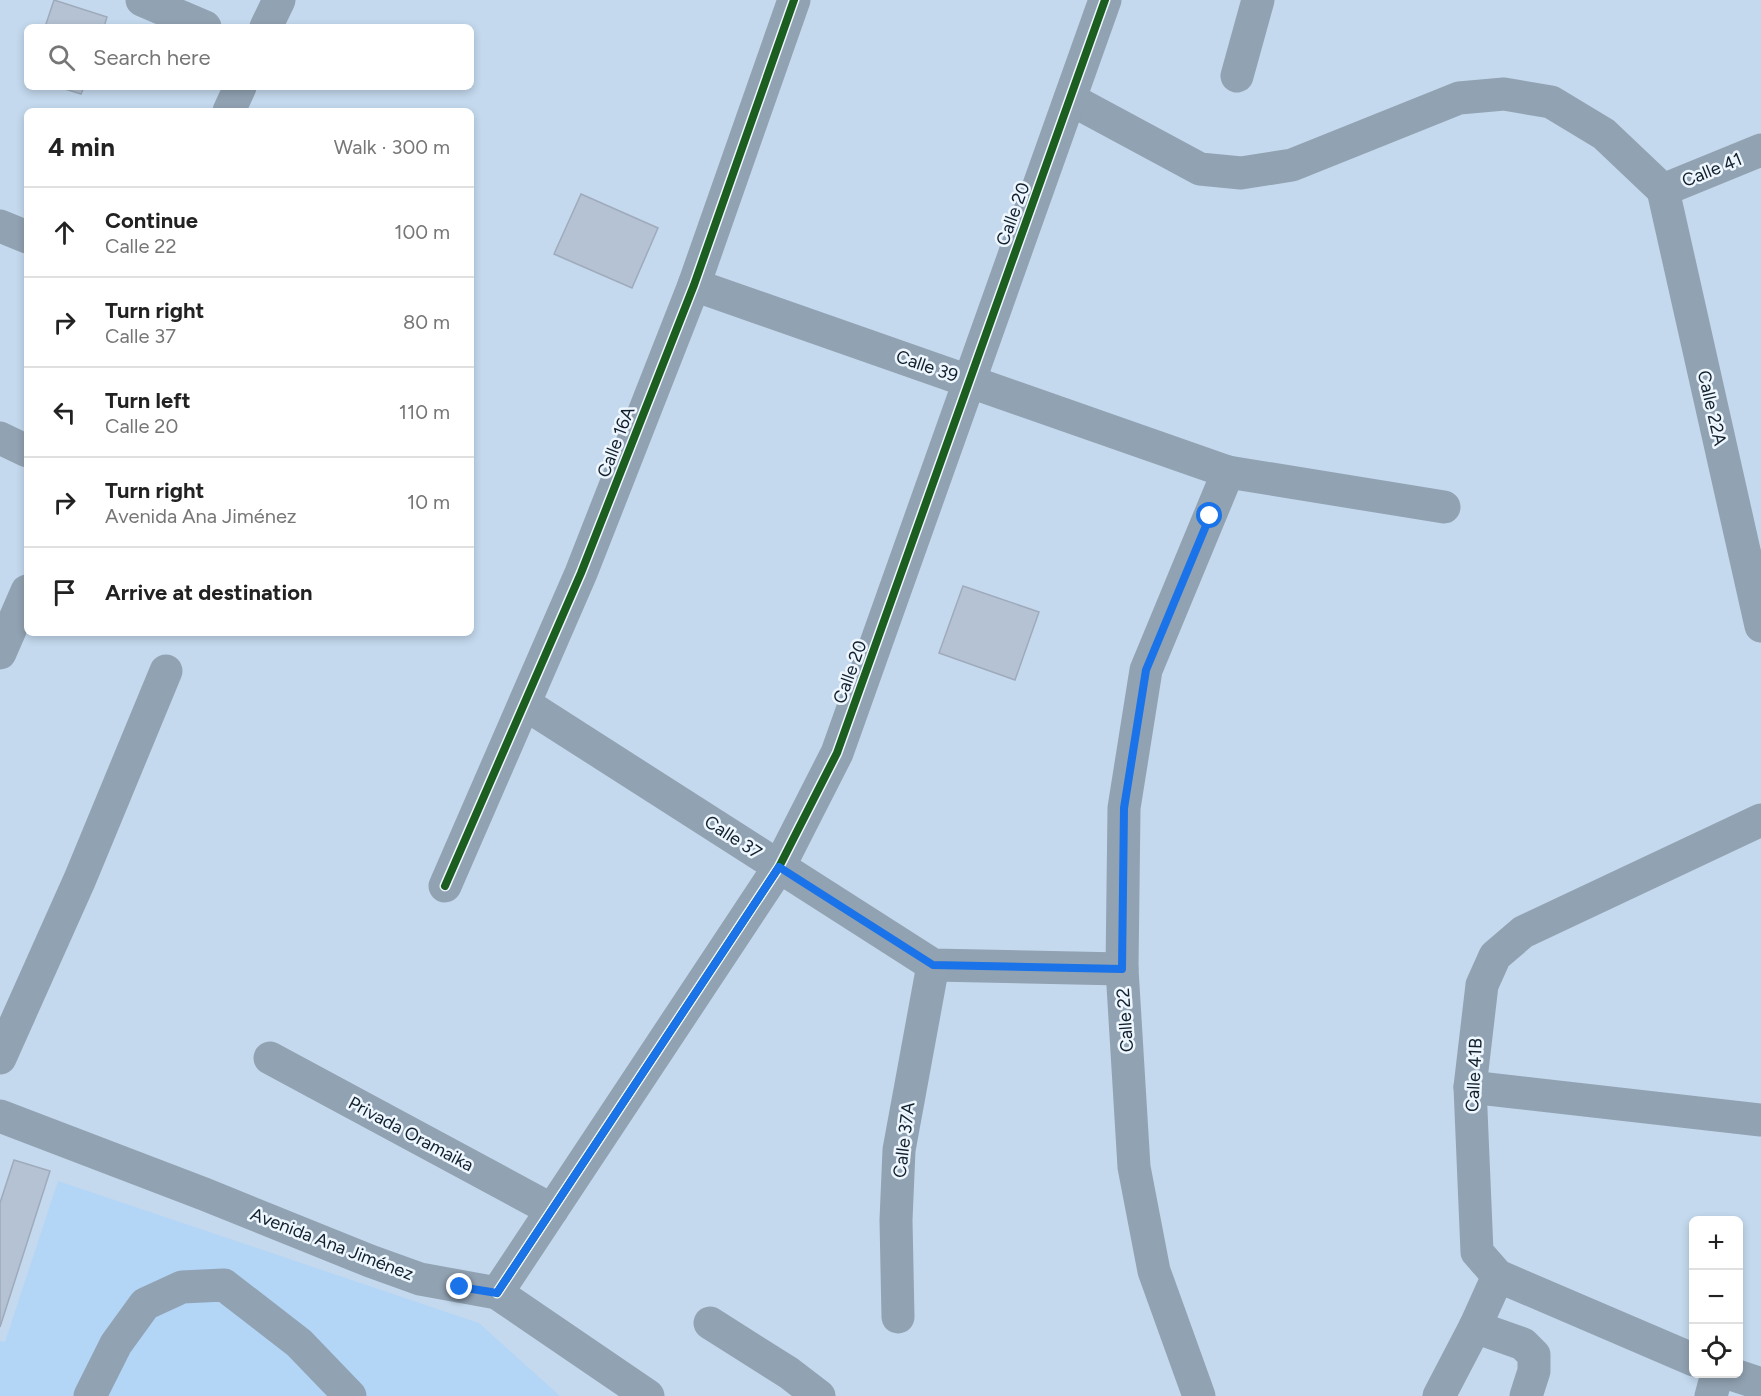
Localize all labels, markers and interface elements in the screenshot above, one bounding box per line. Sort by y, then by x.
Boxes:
search box [24,24,474,90]
icon: search [45,41,78,74]
text: Search here [93,44,211,71]
text: 4 min [48,131,115,163]
text: Walk · 300 m [334,135,450,159]
street label: Calle 41 [1679,148,1745,192]
street label: Calle 20 [991,179,1035,249]
text: Continue [105,207,198,234]
icon: ahead [48,216,81,249]
text: 100 m [394,220,450,244]
text: Calle 22 [105,234,177,258]
text: Turn right [105,297,204,324]
icon: right [48,306,81,339]
text: 80 m [403,310,450,334]
text: Calle 37 [105,324,176,348]
street label: Calle 39 [893,345,961,387]
street label: Calle 22A [1693,368,1731,448]
text: Turn left [105,387,191,414]
icon: left [48,396,81,429]
text: 110 m [399,400,450,424]
street label: Calle 16A [592,403,640,481]
text: Calle 20 [105,414,178,438]
text: Turn right [105,477,204,504]
icon: right [48,486,81,519]
text: 10 m [407,490,450,514]
route start [1196,502,1222,528]
text: Avenida Ana Jiménez [105,504,297,528]
icon: arrive [48,576,81,609]
text: Arrive at destination [105,579,313,606]
street label: Calle 20 [828,637,872,707]
street label: Calle 37 [700,810,766,864]
street label: Calle 22 [1112,987,1138,1053]
street label: Calle 41B [1461,1037,1487,1113]
street label: Privada Oramaika [345,1092,477,1176]
street label: Calle 37A [888,1101,920,1179]
street label: Avenida Ana Jiménez [248,1203,417,1285]
map controls [1689,1216,1743,1378]
button: + [1689,1216,1743,1270]
button: − [1689,1270,1743,1324]
route end [446,1273,472,1299]
button: locate [1689,1324,1743,1378]

